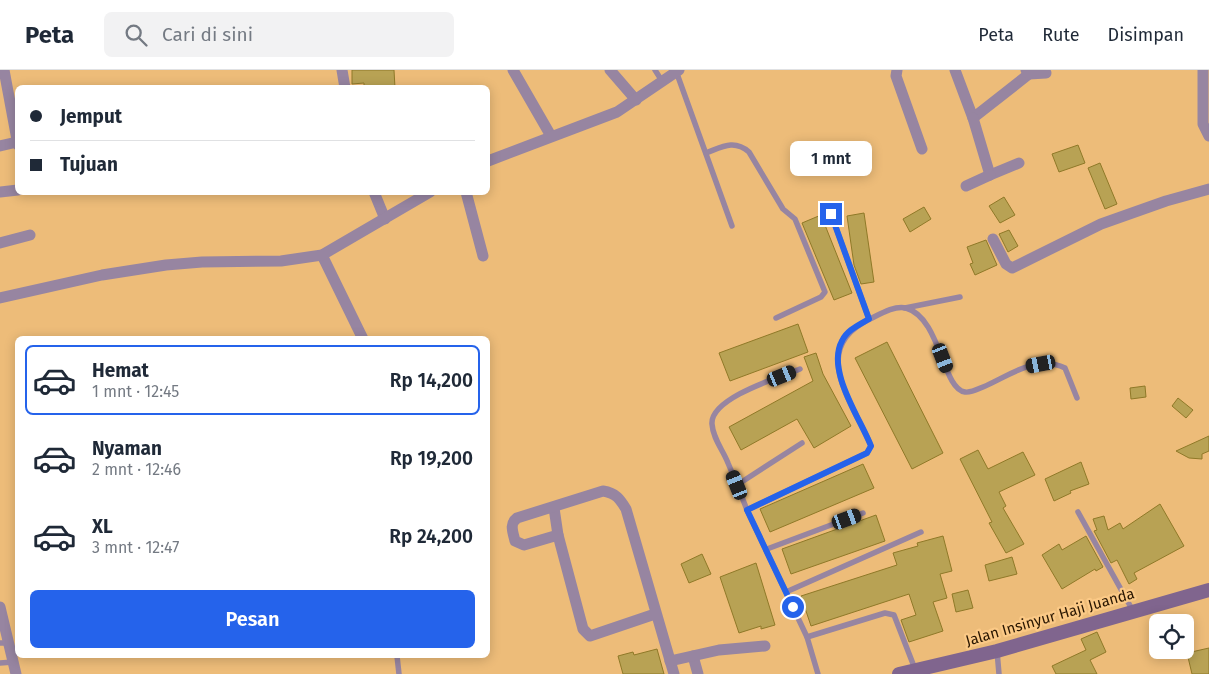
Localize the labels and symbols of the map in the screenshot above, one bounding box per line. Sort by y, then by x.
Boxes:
callout: 1 mnt [790,142,872,176]
route end [820,203,842,225]
car [930,341,955,375]
car [1024,354,1057,374]
car [765,363,798,389]
car [724,468,749,502]
car [830,507,863,531]
street label: Jalan Insinyur Haji Juanda [963,584,1137,650]
route start [782,596,804,618]

